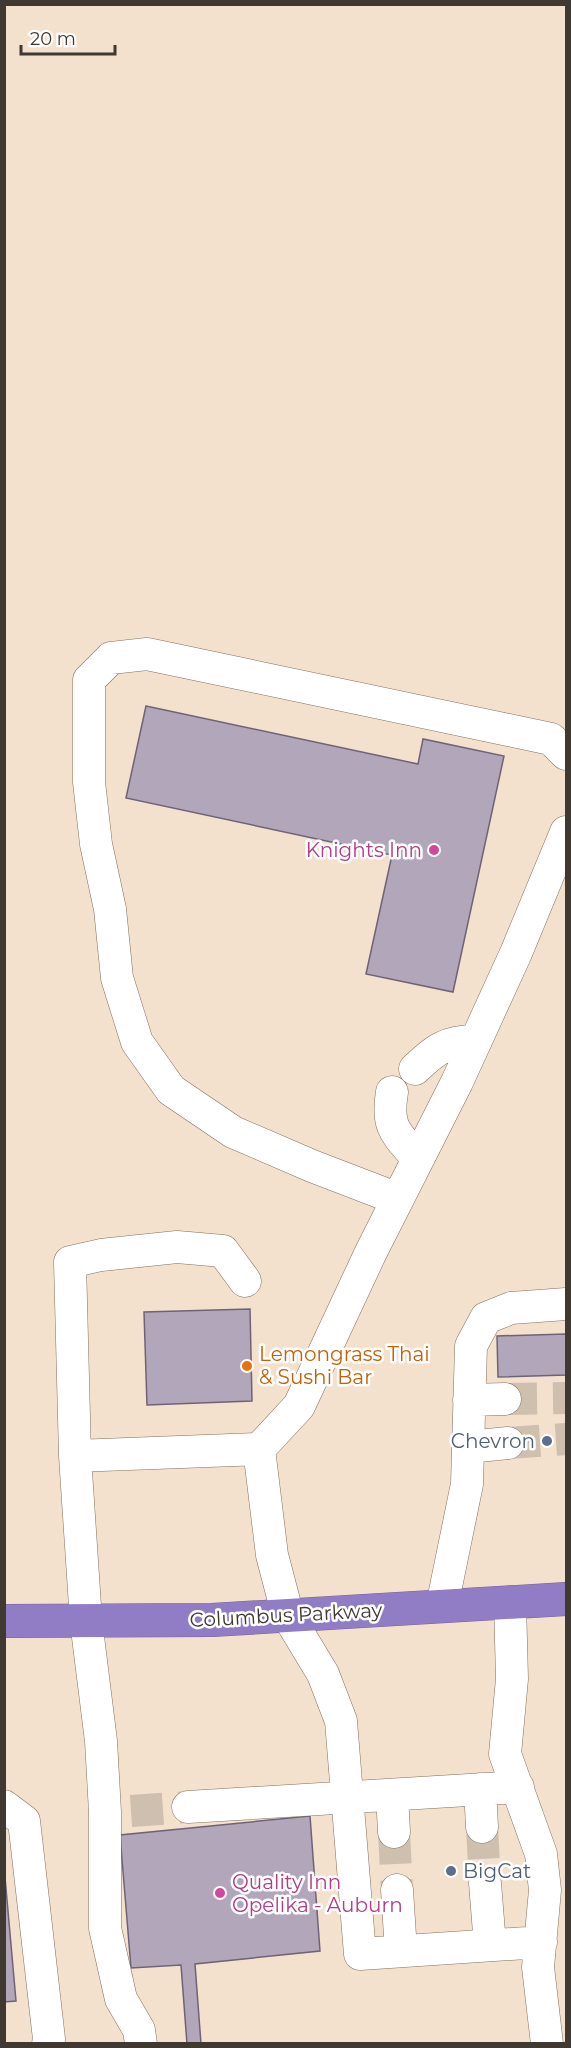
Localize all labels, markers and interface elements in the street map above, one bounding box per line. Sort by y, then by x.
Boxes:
scale bar [21,18,116,56]
text: 20 m [30,28,76,50]
place label: Knights Inn [306,838,422,862]
marker: Knights Inn [427,843,441,857]
place label: Lemongrass Thai & Sushi Bar [259,1342,430,1389]
marker: Lemongrass Thai & Sushi Bar [240,1359,254,1373]
place label: Chevron [451,1429,535,1453]
marker: Chevron [540,1434,554,1448]
street label: Columbus Parkway [189,1598,383,1632]
place label: BigCat [463,1859,531,1883]
marker: BigCat [444,1864,458,1878]
place label: Quality Inn Opelika - Auburn [232,1870,403,1917]
marker: Quality Inn Opelika - Auburn [213,1886,227,1900]

